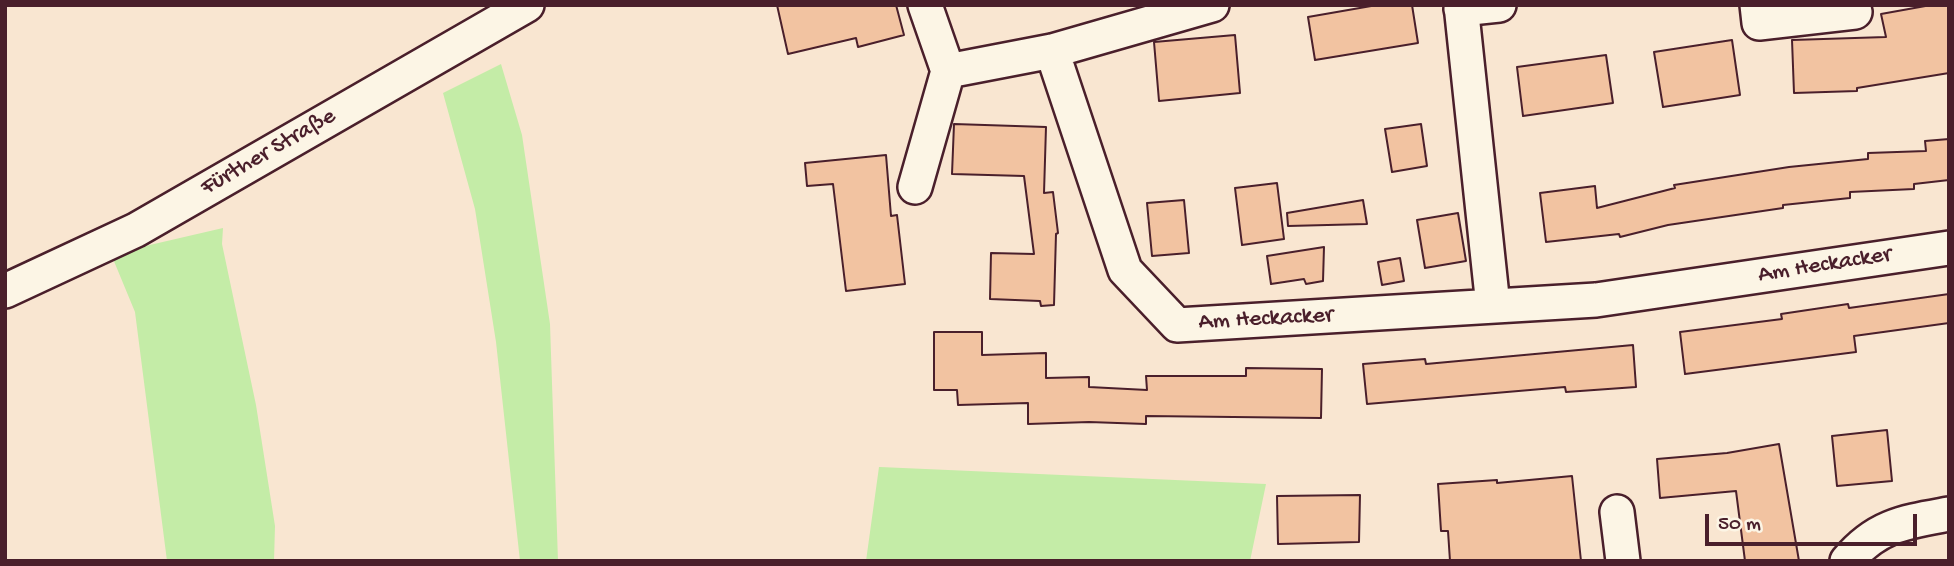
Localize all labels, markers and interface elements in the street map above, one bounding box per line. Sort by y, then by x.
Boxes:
street label: Fürther Straße [196,103,342,203]
street label: Am Heckacker [1756,241,1894,291]
street label: Am Heckacker [1198,302,1334,338]
scale bar [1709,500,1921,544]
text: 50 m [1718,513,1761,538]

